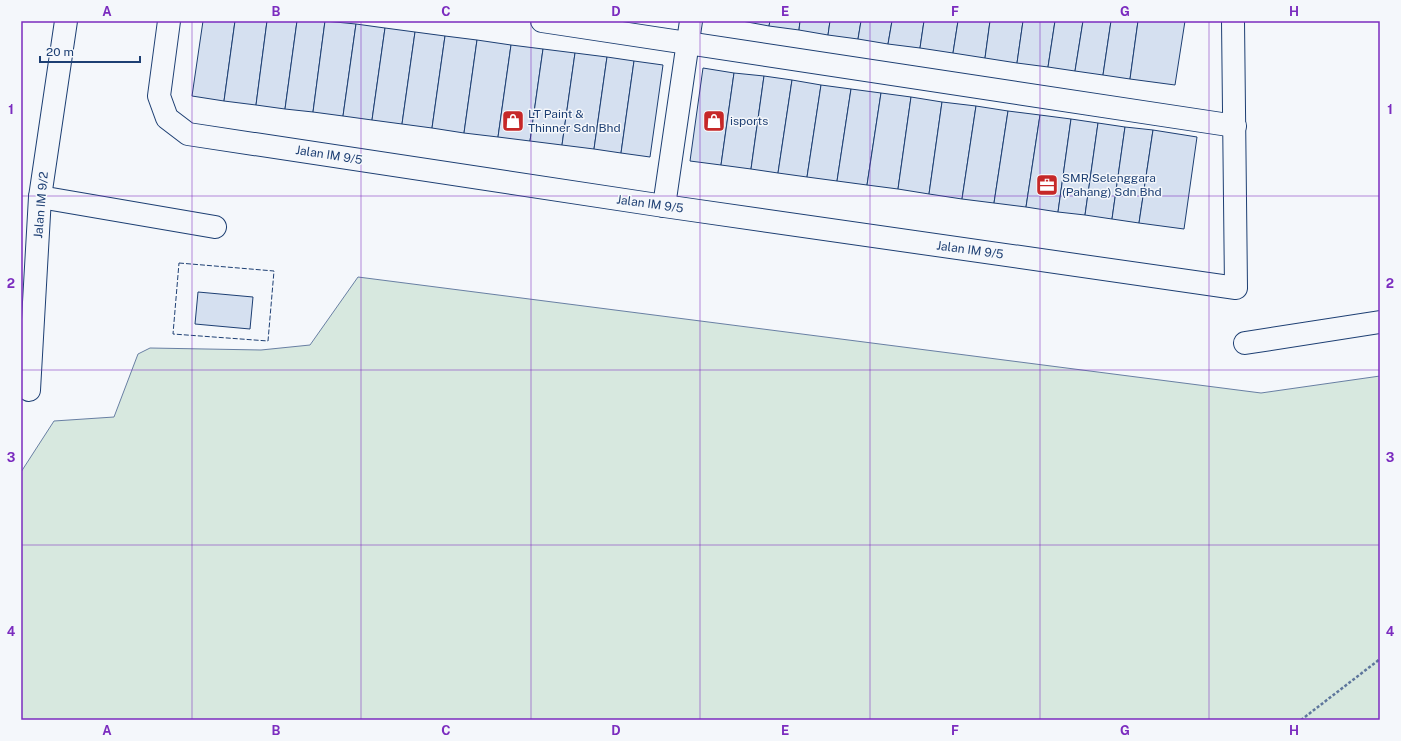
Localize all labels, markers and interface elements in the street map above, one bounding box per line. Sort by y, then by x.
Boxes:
text: A [102,4,112,19]
text: B [272,4,281,19]
text: C [441,4,451,19]
text: D [611,4,621,19]
text: E [781,4,789,19]
text: F [951,4,959,19]
text: G [1120,4,1130,19]
text: H [1289,4,1299,19]
scale bar [40,38,140,64]
text: 20 m [46,45,74,59]
text: 1 [8,102,14,117]
text: 1 [1387,102,1393,117]
place label: LT Paint & Thinner Sdn Bhd [528,107,621,135]
shop icon: LT Paint & Thinner Sdn Bhd [500,108,526,134]
shop icon: isports [701,108,727,134]
place label: isports [730,114,768,128]
street label: Jalan IM 9/5 [294,143,364,167]
street label: Jalan IM 9/2 [31,171,51,239]
place label: SMR Selenggara (Pahang) Sdn Bhd [1062,171,1162,199]
office icon: SMR Selenggara (Pahang) Sdn Bhd [1034,172,1060,198]
street label: Jalan IM 9/5 [616,192,685,216]
street label: Jalan IM 9/5 [936,238,1005,262]
text: 2 [7,276,15,291]
text: 2 [1386,276,1394,291]
text: 3 [7,450,16,465]
text: 3 [1386,450,1395,465]
text: 4 [7,624,16,639]
text: 4 [1386,624,1395,639]
text: A [102,723,112,738]
text: B [272,723,281,738]
text: C [441,723,451,738]
text: D [611,723,621,738]
text: E [781,723,789,738]
text: F [951,723,959,738]
text: G [1120,723,1130,738]
text: H [1289,723,1299,738]

